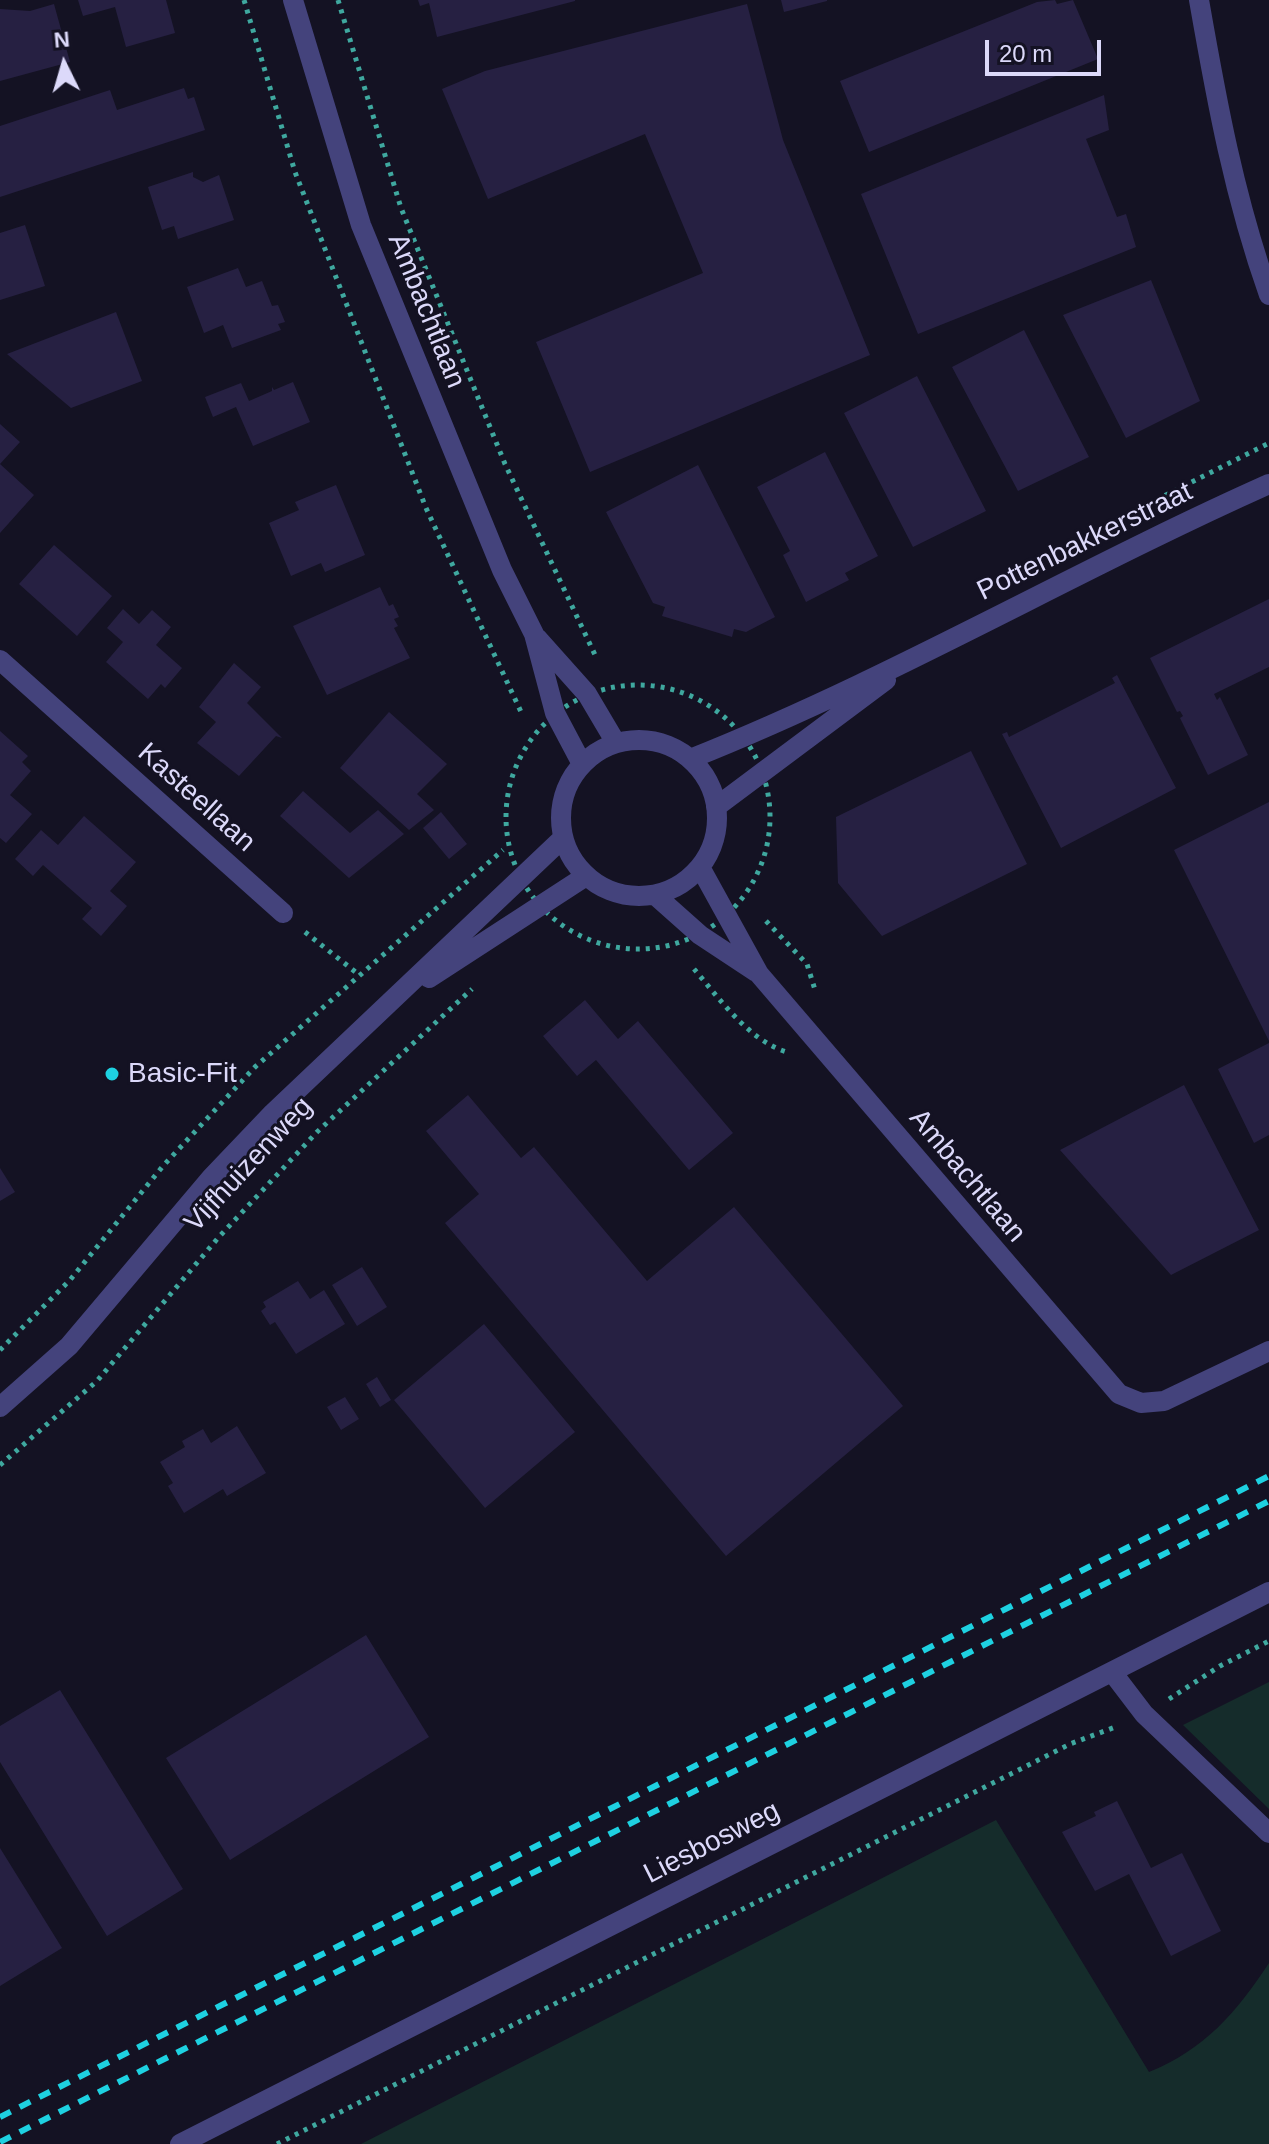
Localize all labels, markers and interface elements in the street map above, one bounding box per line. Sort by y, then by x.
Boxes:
north arrow [24,24,104,104]
scale bar [989,24,1105,74]
text: N [53,26,71,53]
text: 20 m [999,40,1052,67]
street label: Ambachtlaan [380,229,472,393]
street label: Pottenbakkerstraat [972,475,1198,609]
street label: Kasteellaan [130,737,262,859]
place label: Basic-Fit [128,1057,237,1091]
marker: Basic-Fit [103,1065,121,1083]
street label: Vijfhuizenweg [178,1091,320,1239]
street label: Ambachtlaan [902,1103,1032,1249]
street label: Liesbosweg [638,1794,786,1892]

